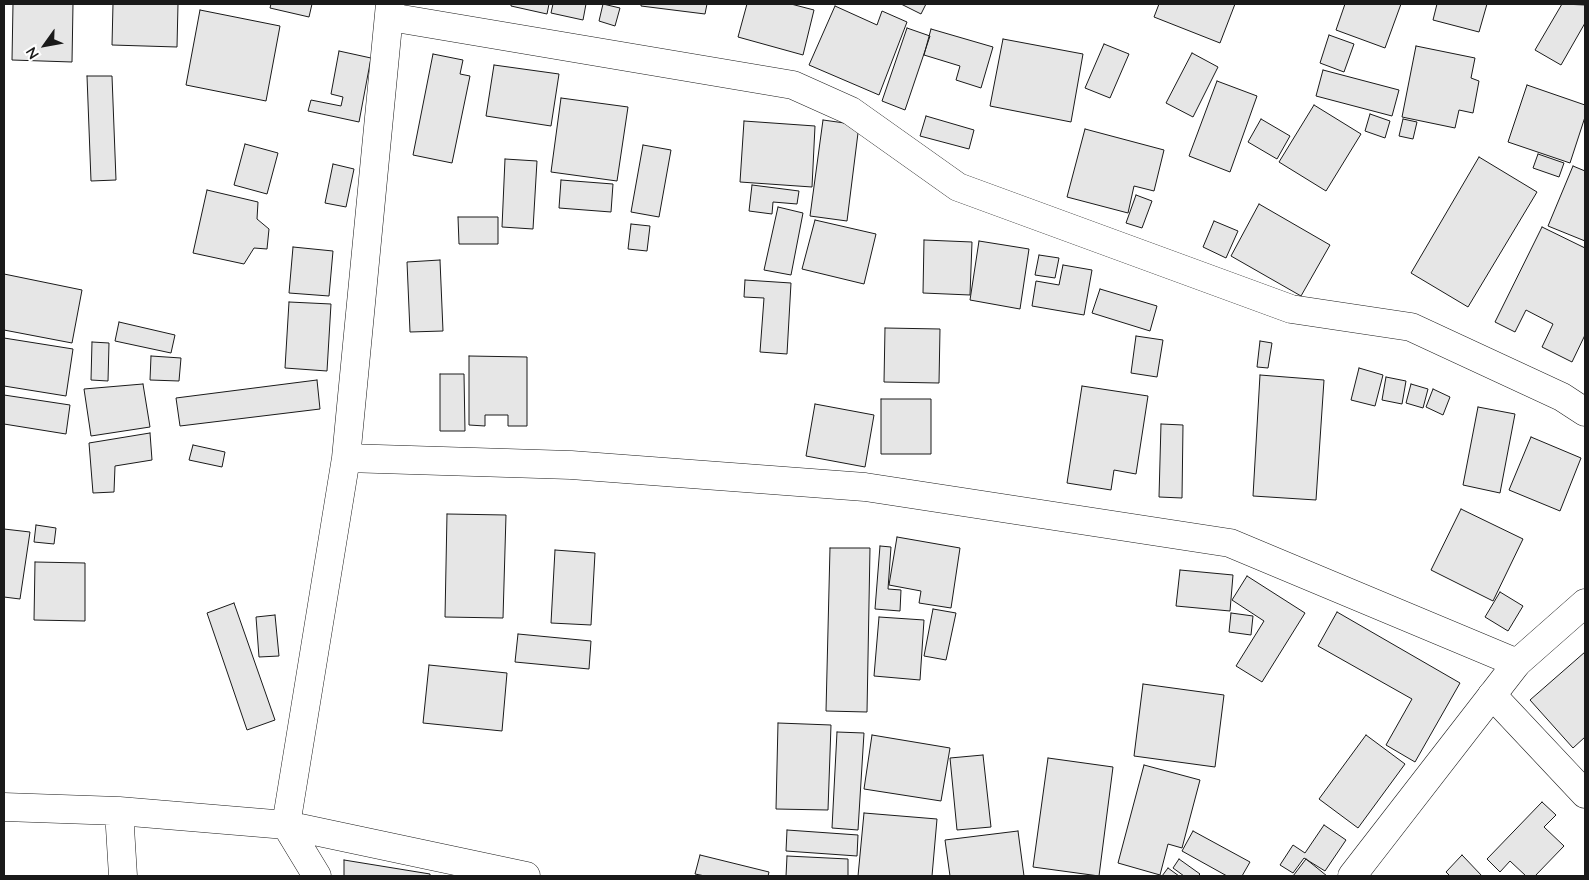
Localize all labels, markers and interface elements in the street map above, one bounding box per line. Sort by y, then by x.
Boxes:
north arrow [20,20,70,70]
text: N [22,44,42,62]

